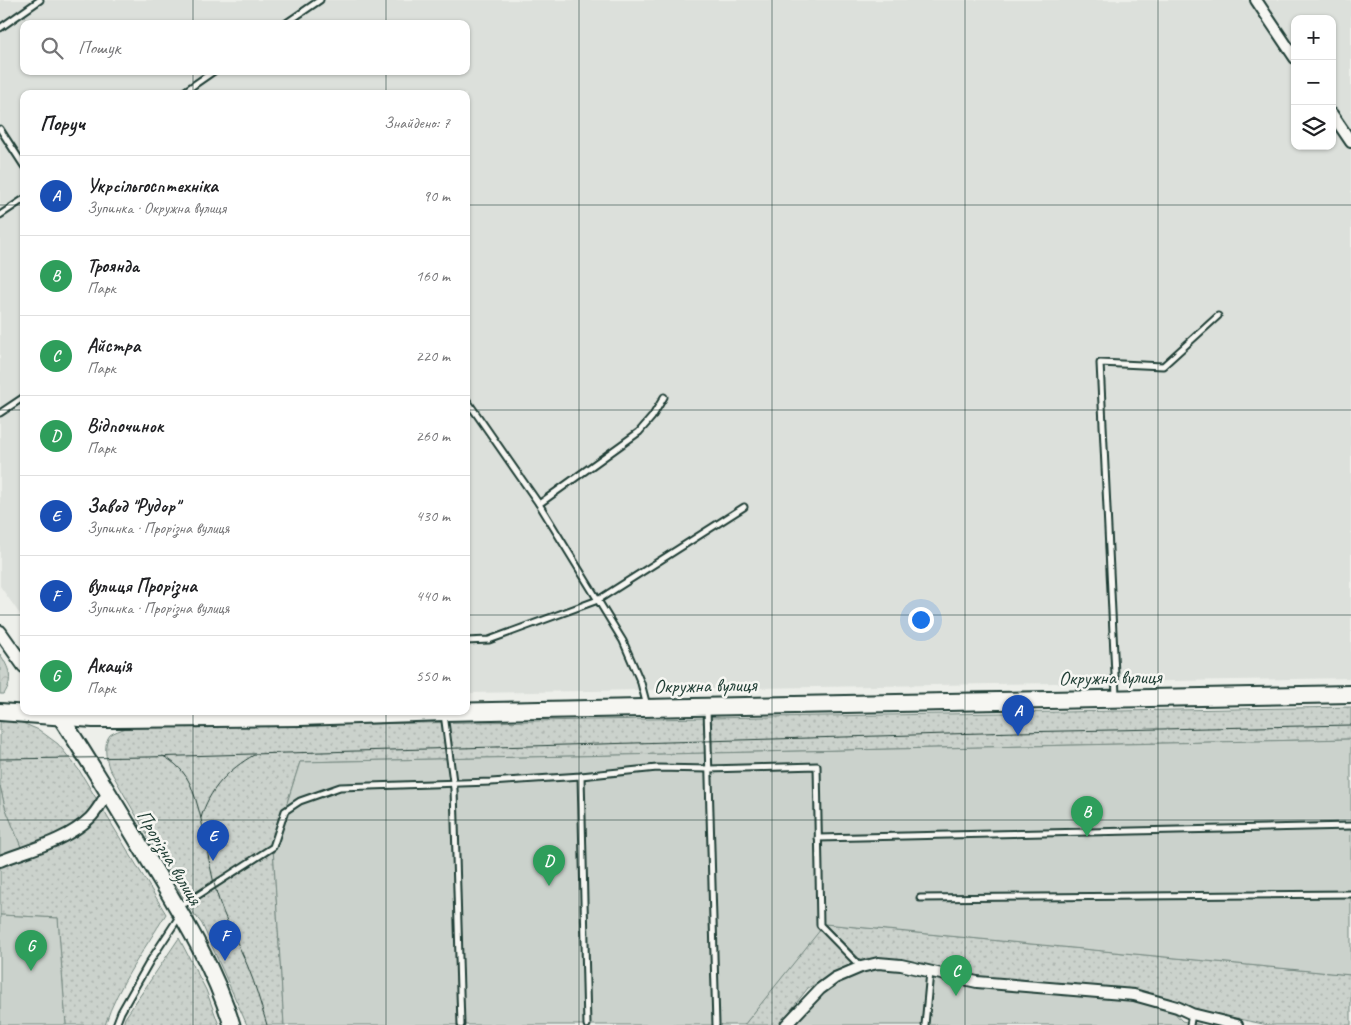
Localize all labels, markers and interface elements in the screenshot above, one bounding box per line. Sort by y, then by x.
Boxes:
map controls [1291,15,1336,150]
button: + [1291,15,1336,60]
search box [20,20,470,75]
icon: search [38,34,66,62]
text: Пошук [78,36,120,60]
button: − [1291,60,1336,105]
button: layers [1291,105,1336,150]
text: Поруч [40,110,85,136]
text: Знайдено: 7 [384,113,450,133]
text: Укрсільгосптехніка [87,174,218,198]
text: A [52,186,60,206]
text: 90 m [423,186,450,206]
text: Зупинка · Окружна вулиця [87,198,226,218]
text: Троянда [87,254,139,278]
text: B [52,266,60,286]
text: 160 m [416,266,450,286]
text: Парк [87,278,116,298]
text: Айстра [87,334,140,358]
text: C [52,346,60,366]
text: 220 m [416,346,450,366]
text: Парк [87,358,116,378]
text: Відпочинок [87,414,163,438]
text: D [51,426,61,446]
text: 260 m [416,426,450,446]
text: Парк [87,438,116,458]
text: Завод "Рудор" [87,494,179,518]
text: E [52,506,60,526]
text: 430 m [416,506,450,526]
text: Зупинка · Прорізна вулиця [87,518,229,538]
text: вулиця Прорізна [87,574,197,598]
text: F [52,586,60,606]
text: 440 m [416,586,450,606]
text: Зупинка · Прорізна вулиця [87,598,229,618]
your location [908,607,934,633]
text: Акація [87,654,131,678]
street label: Окружна вулиця [1058,664,1163,691]
text: G [52,666,60,686]
text: 550 m [416,666,450,686]
street label: Окружна вулиця [653,672,758,699]
text: Парк [87,678,116,698]
pin: A [1002,695,1034,736]
pin: B [1071,796,1103,837]
street label: Прорізна вулиця [130,805,208,911]
pin: E [197,820,229,861]
pin: D [533,845,565,886]
pin: F [209,920,241,961]
pin: G [15,930,47,971]
pin: C [940,955,972,996]

